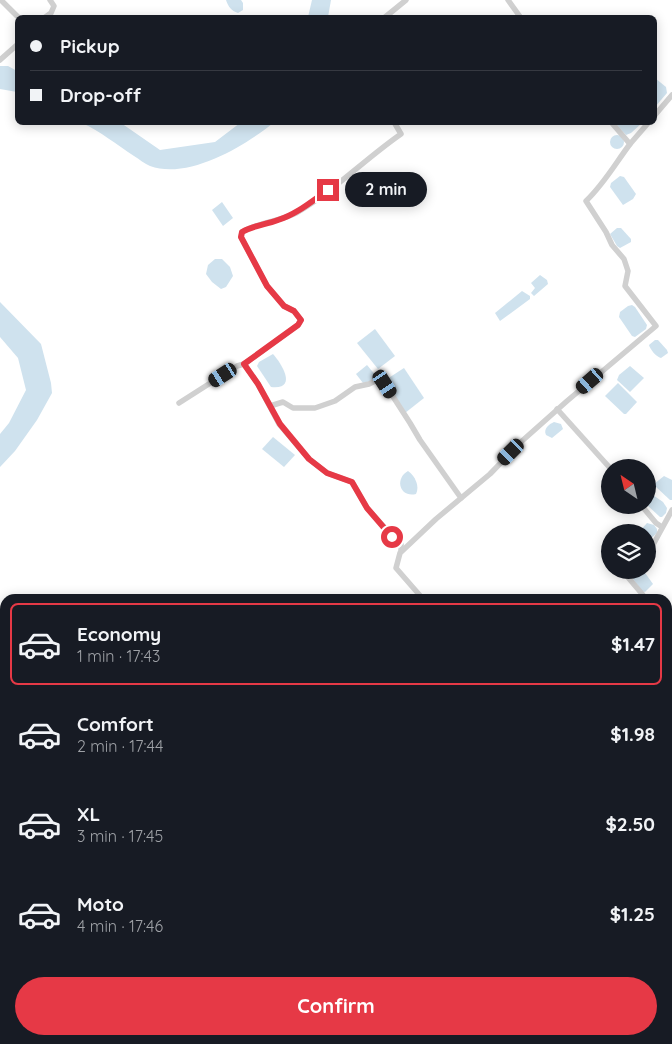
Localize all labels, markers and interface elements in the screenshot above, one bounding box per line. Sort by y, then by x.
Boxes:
text: Pickup [60,34,120,58]
text: Drop-off [60,83,141,107]
callout: 2 min [346,172,428,208]
route end [317,179,339,201]
text: 2 min [365,179,407,199]
car [206,361,239,389]
car [573,365,606,397]
car [370,367,399,401]
car [495,436,526,468]
north arrow [601,459,656,514]
map controls [601,459,656,579]
button: layers [601,524,656,579]
route start [381,526,403,548]
icon: car [17,622,62,667]
text: Economy [77,622,161,646]
text: $1.47 [611,632,655,656]
text: 1 min · 17:43 [77,646,160,666]
icon: car [17,712,62,757]
text: Comfort [77,712,154,736]
text: $1.98 [610,722,655,746]
text: 2 min · 17:44 [77,736,163,756]
icon: car [17,802,62,847]
text: XL [77,802,100,826]
text: $2.50 [606,812,655,836]
text: 3 min · 17:45 [77,826,163,846]
icon: car [17,892,62,937]
text: Moto [77,892,124,916]
text: $1.25 [610,902,655,926]
text: 4 min · 17:46 [77,916,163,936]
button: Confirm [15,977,657,1035]

